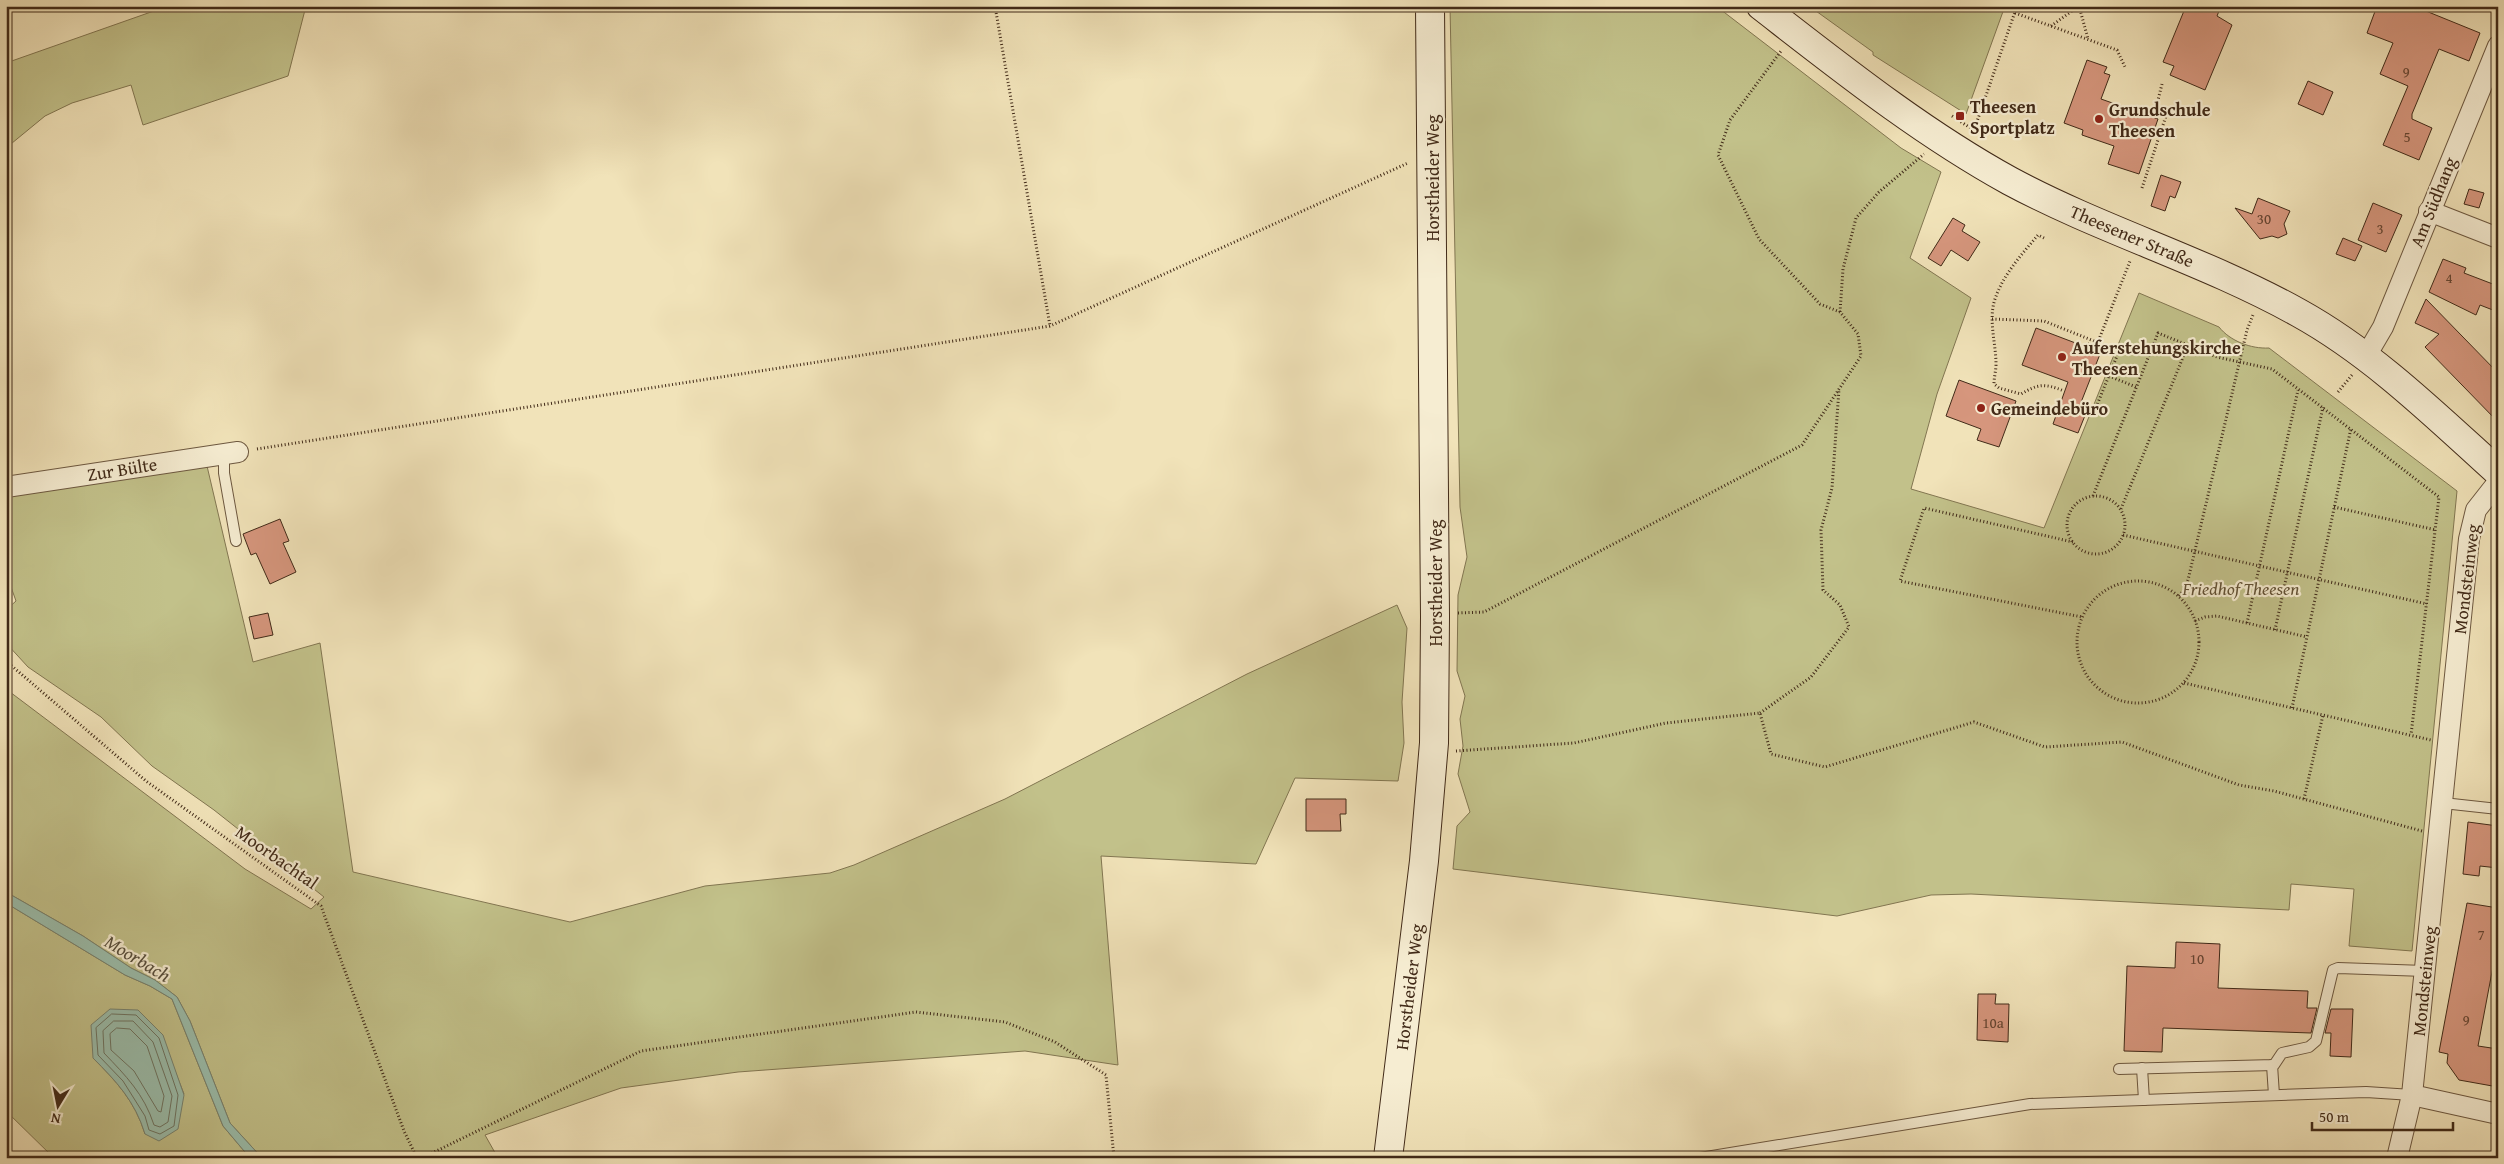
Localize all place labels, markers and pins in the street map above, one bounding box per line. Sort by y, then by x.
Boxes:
place label: Theesen Sportplatz [1970,93,2055,141]
place label: Grundschule Theesen [2109,96,2211,144]
marker: Theesen Sportplatz [1954,110,1966,122]
marker: Grundschule Theesen [2093,113,2105,125]
place label: Auferstehungskirche Theesen [2072,334,2241,382]
marker: Auferstehungskirche Theesen [2056,351,2068,363]
place label: Gemeindebüro [1991,395,2109,422]
marker: Gemeindebüro [1975,402,1987,414]

